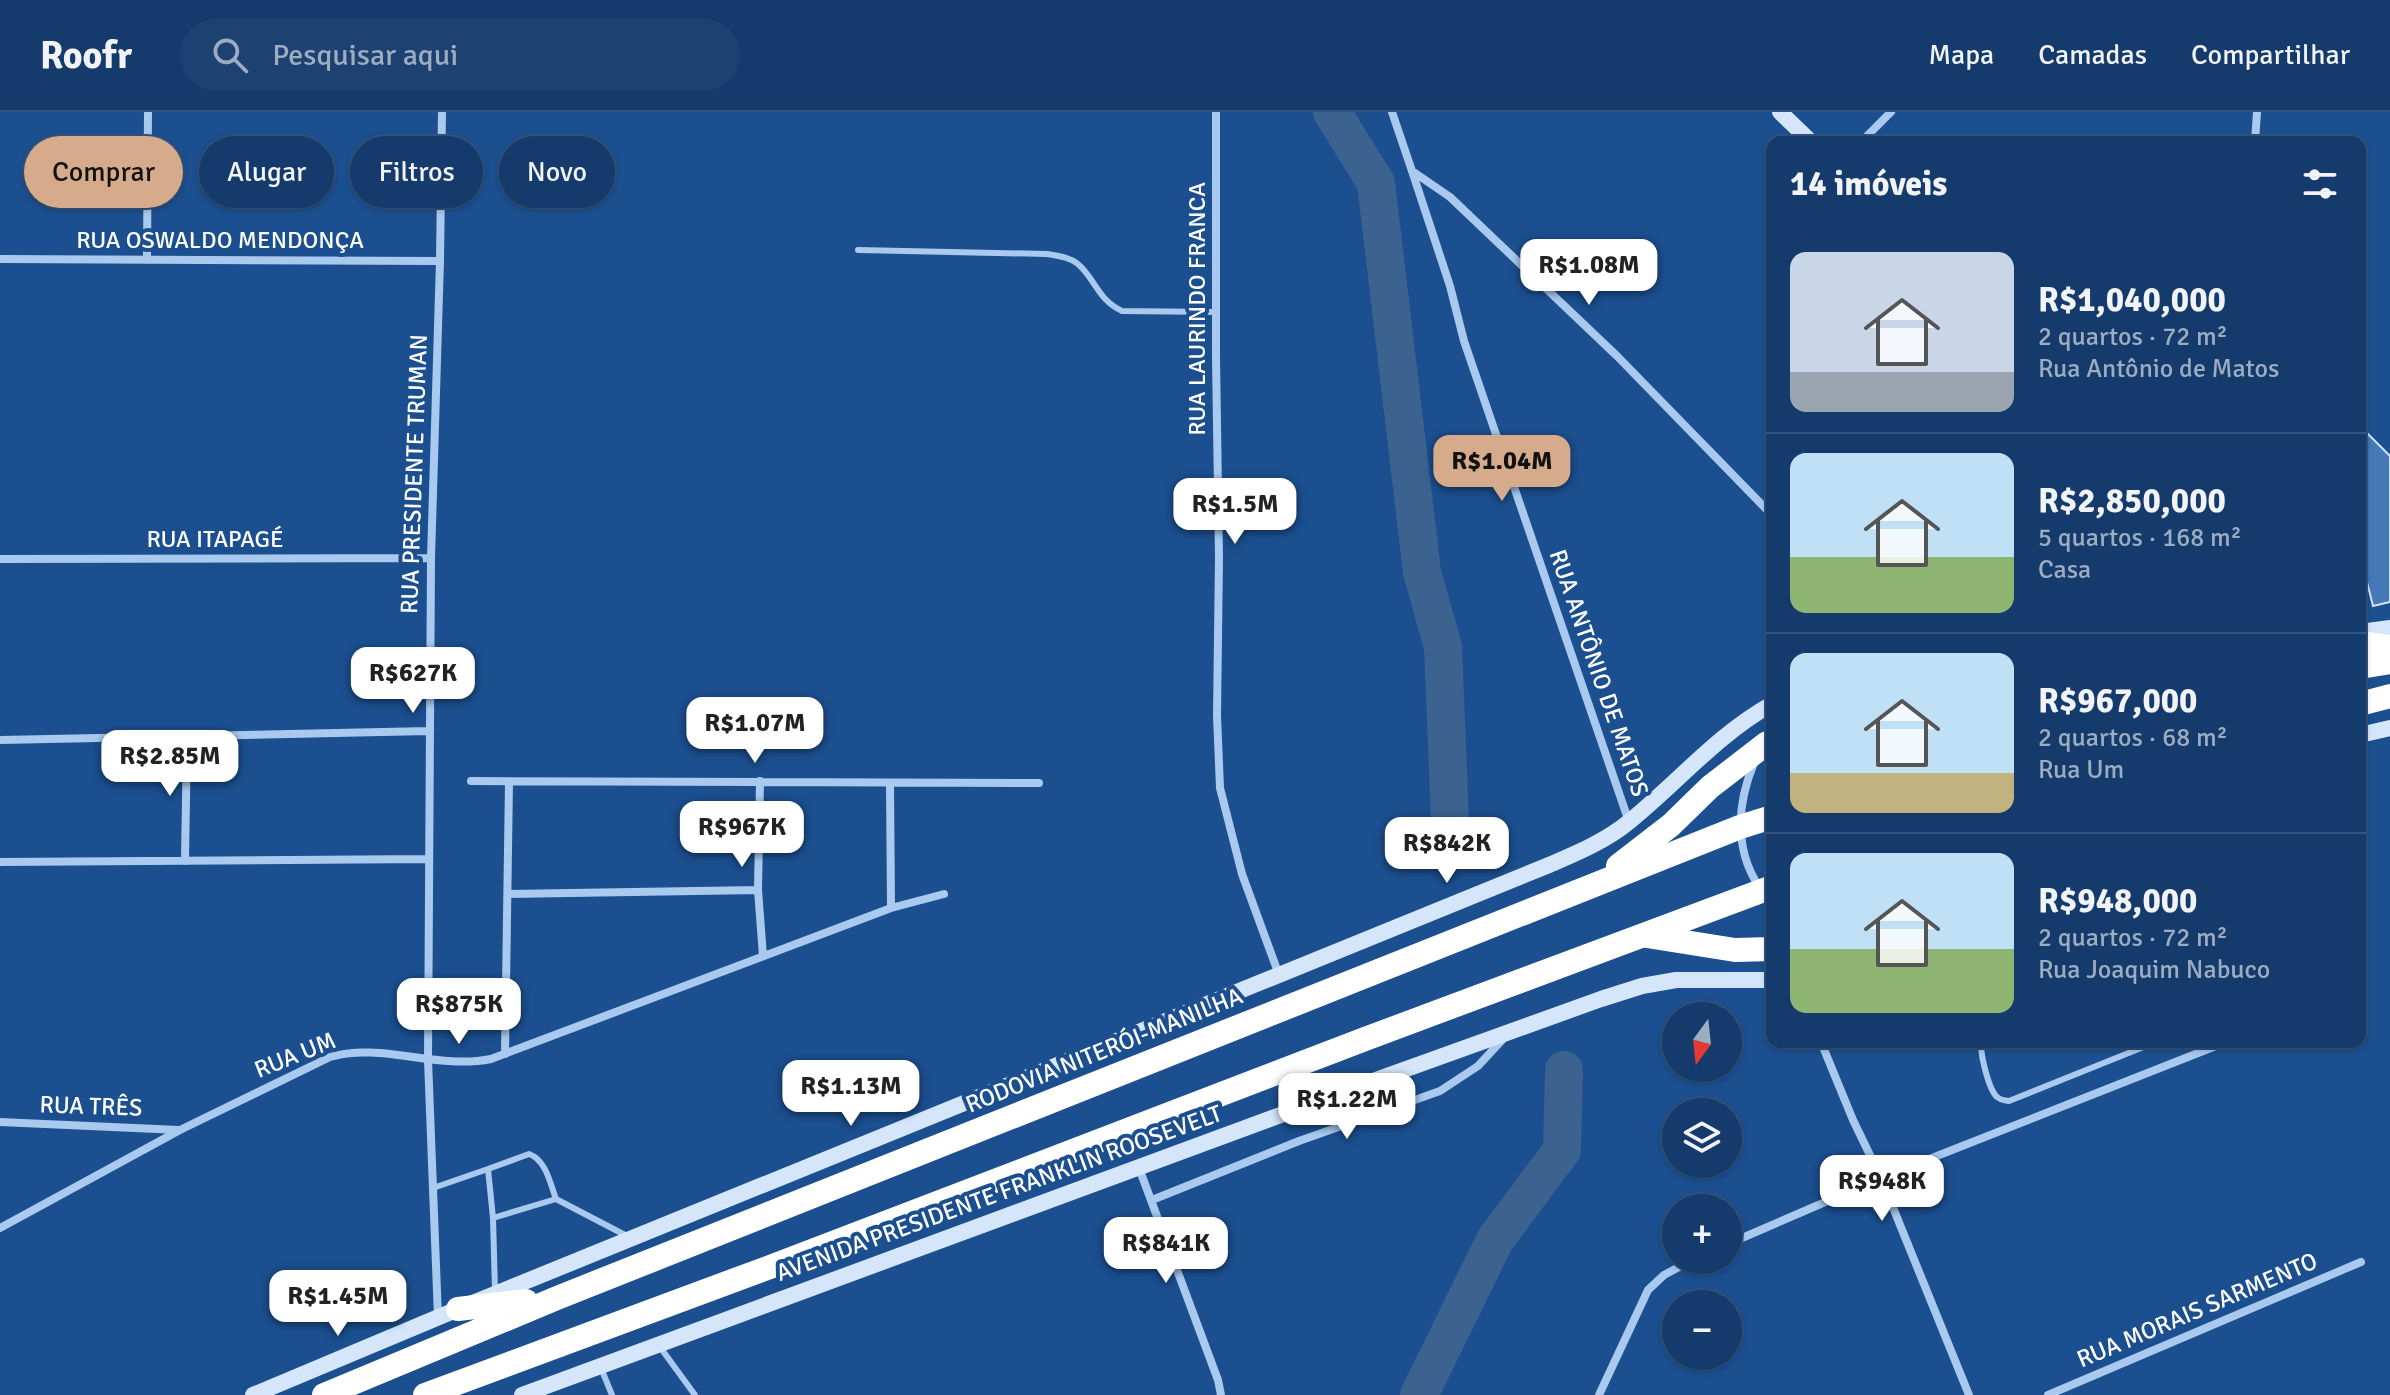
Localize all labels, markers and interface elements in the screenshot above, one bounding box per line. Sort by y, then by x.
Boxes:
search box [180,19,740,91]
text: Roofr [40,32,132,79]
icon: search [208,33,252,77]
text: Pesquisar aqui [272,37,458,74]
text: Mapa [1928,38,1994,72]
text: Camadas [2038,38,2147,72]
text: Compartilhar [2191,38,2350,72]
chip: Comprar [24,136,183,208]
chip: Alugar [199,136,334,208]
chip: Filtros [350,136,483,208]
chip: Novo [499,136,615,208]
icon: filters [2298,162,2342,206]
text: 14 imóveis [1790,163,1947,205]
street label: RUA LAURINDO FRANCA [1182,182,1212,436]
street label: RUA OSWALDO MENDONÇA [76,225,364,255]
pin: R$1.08M [1515,239,1663,307]
text: R$1.08M [1538,249,1640,281]
text: R$1,040,000 [2038,279,2226,321]
icon: home [1854,284,1950,380]
text: 2 quartos · 72 m² [2038,321,2228,353]
street label: RUA PRESIDENTE TRUMAN [394,334,434,614]
text: Rua Antônio de Matos [2038,353,2279,385]
pin: R$1.04M [1428,435,1576,503]
text: R$1.04M [1451,445,1553,477]
pin: R$1.5M [1170,478,1300,546]
text: R$2,850,000 [2038,480,2226,522]
icon: home [1854,485,1950,581]
text: R$1.5M [1191,488,1279,520]
text: 5 quartos · 168 m² [2038,522,2242,554]
street label: RUA ITAPAGÉ [146,524,284,554]
street label: RUA ANTÔNIO DE MATOS [1543,546,1655,800]
text: Casa [2038,554,2091,586]
pin: R$627K [348,647,478,715]
text: R$627K [369,657,457,689]
text: R$967,000 [2038,680,2197,722]
icon: home [1854,685,1950,781]
pin: R$1.07M [681,697,829,765]
text: R$1.07M [704,707,806,739]
text: 2 quartos · 68 m² [2038,722,2228,754]
pin: R$2.85M [96,730,244,798]
text: R$2.85M [119,740,221,772]
text: Rua Um [2038,754,2124,786]
pin: R$967K [677,801,807,869]
text: R$967K [698,811,786,843]
pin: R$842K [1382,817,1512,885]
text: R$842K [1403,827,1491,859]
text: R$948,000 [2038,880,2197,922]
icon: home [1854,885,1950,981]
text: 2 quartos · 72 m² [2038,922,2228,954]
text: Rua Joaquim Nabuco [2038,954,2270,986]
pin: R$875K [394,978,524,1046]
street label: RODOVIA NITERÓI-MANILHA [961,980,1247,1119]
text: R$875K [415,988,503,1020]
north arrow [1662,1002,1742,1082]
map controls [1662,1002,1742,1370]
street label: RUA UM [250,1025,340,1085]
pin: R$1.13M [777,1060,925,1128]
text: R$1.13M [800,1070,902,1102]
pin: R$1.22M [1273,1073,1421,1141]
text: R$1.22M [1296,1083,1398,1115]
street label: RUA TRÊS [39,1089,143,1123]
street label: AVENIDA PRESIDENTE FRANKLIN ROOSEVELT [772,1098,1226,1288]
button: layers [1662,1098,1742,1178]
pin: R$948K [1817,1155,1947,1223]
text: R$948K [1838,1165,1926,1197]
button: + [1662,1194,1742,1274]
pin: R$841K [1101,1217,1231,1285]
text: R$841K [1122,1227,1210,1259]
street label: RUA MORAIS SARMENTO [2072,1246,2322,1374]
pin: R$1.45M [264,1270,412,1338]
text: R$1.45M [287,1280,389,1312]
button: − [1662,1290,1742,1370]

